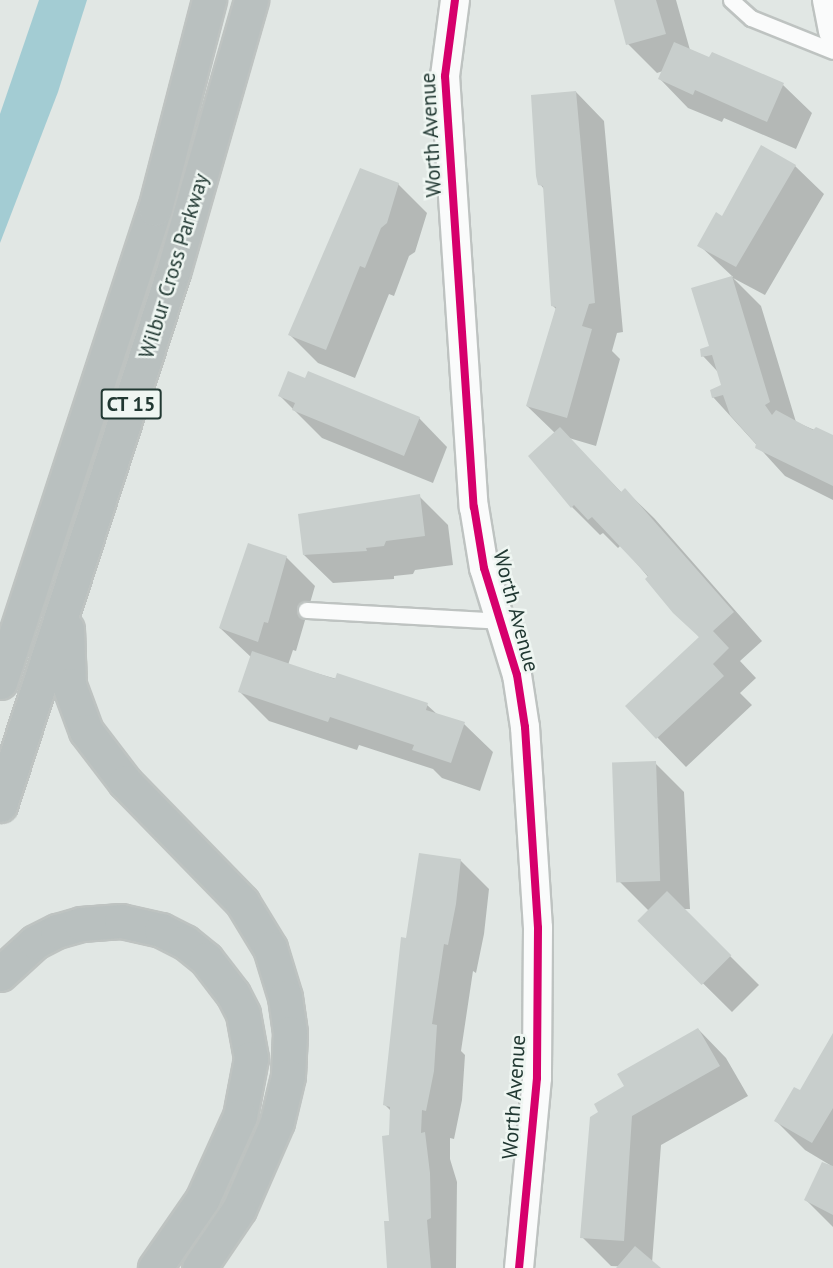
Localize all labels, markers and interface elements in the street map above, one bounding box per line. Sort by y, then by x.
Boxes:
street label: Worth Avenue [415,72,447,198]
street label: Wilbur Cross Parkway [134,170,214,362]
road number: CT 15 [100,387,162,421]
street label: Worth Avenue [488,547,544,675]
street label: Worth Avenue [497,1034,531,1160]

